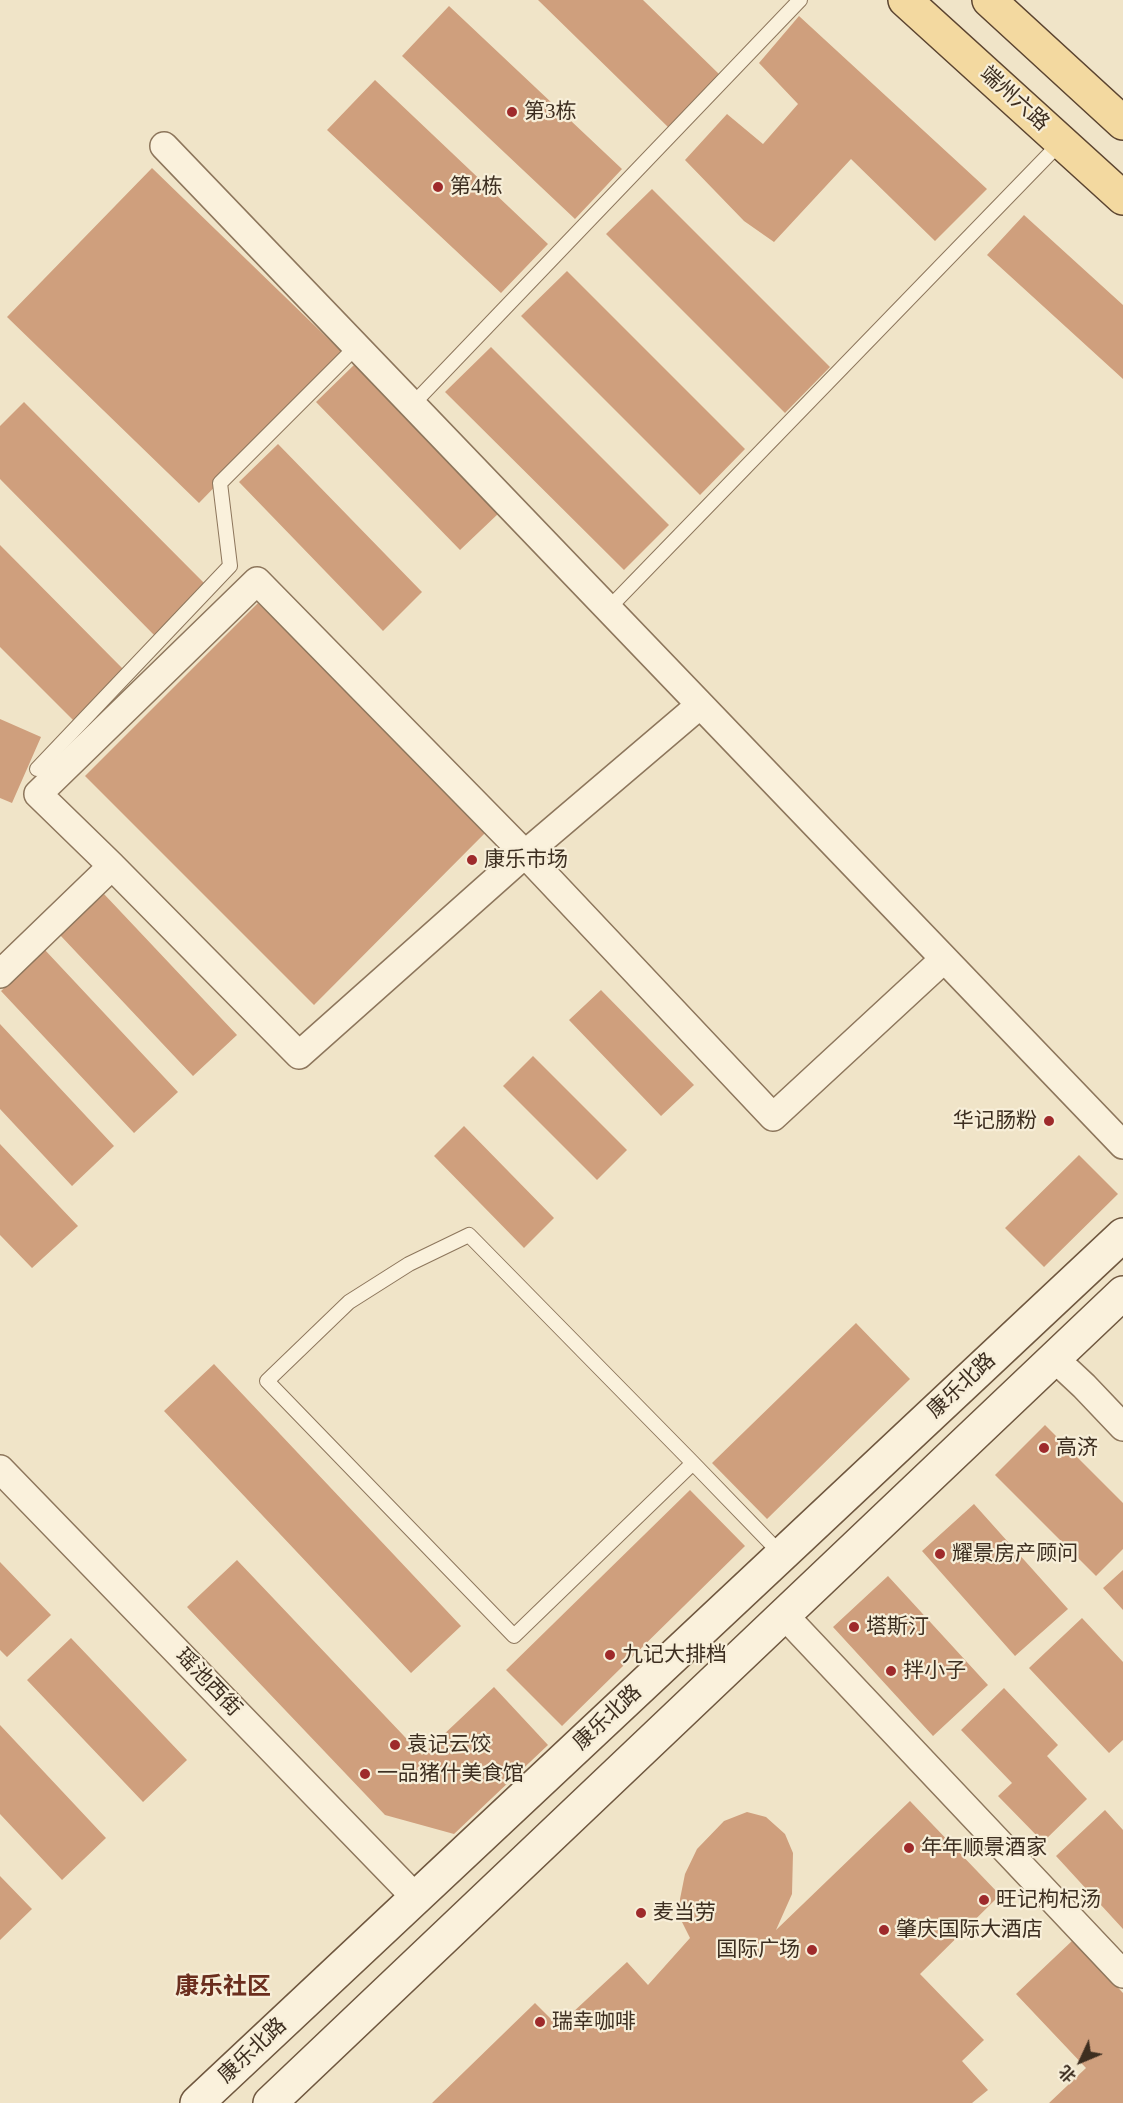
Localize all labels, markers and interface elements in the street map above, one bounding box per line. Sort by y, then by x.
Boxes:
street label: 端州六路 [974,62,1054,136]
place label: 第3栋 [524,99,576,125]
marker: 第3栋 [505,105,519,119]
place label: 第4栋 [450,174,502,200]
marker: 第4栋 [431,180,445,194]
place label: 康乐市场 [484,847,568,873]
marker: 康乐市场 [465,853,479,867]
place label: 华记肠粉 [953,1108,1037,1134]
marker: 华记肠粉 [1042,1114,1056,1128]
street label: 康乐北路 [923,1348,1001,1424]
place label: 高济 [1056,1435,1098,1461]
marker: 高济 [1037,1441,1051,1455]
place label: 耀景房产顾问 [952,1541,1078,1567]
marker: 耀景房产顾问 [933,1547,947,1561]
place label: 塔斯汀 [866,1614,929,1640]
marker: 塔斯汀 [847,1620,861,1634]
place label: 九记大排档 [622,1642,727,1668]
street label: 瑶池西街 [170,1644,246,1722]
marker: 九记大排档 [603,1648,617,1662]
place label: 拌小子 [903,1658,966,1684]
marker: 拌小子 [884,1664,898,1678]
street label: 康乐北路 [569,1680,647,1756]
place label: 袁记云饺 [407,1732,491,1758]
marker: 袁记云饺 [388,1738,402,1752]
place label: 一品猪什美食馆 [377,1761,524,1787]
marker: 一品猪什美食馆 [358,1767,372,1781]
place label: 年年顺景酒家 [921,1835,1047,1861]
marker: 年年顺景酒家 [902,1841,916,1855]
place label: 旺记枸杞汤 [996,1887,1101,1913]
marker: 旺记枸杞汤 [977,1893,991,1907]
place label: 麦当劳 [653,1900,716,1926]
marker: 麦当劳 [634,1906,648,1920]
place label: 肇庆国际大酒店 [896,1917,1043,1943]
marker: 肇庆国际大酒店 [877,1923,891,1937]
place label: 国际广场 [716,1937,800,1963]
marker: 国际广场 [805,1943,819,1957]
district label: 康乐社区 [175,1974,271,2002]
place label: 瑞幸咖啡 [552,2009,636,2035]
street label: 康乐北路 [214,2013,292,2089]
marker: 瑞幸咖啡 [533,2015,547,2029]
north arrow [1051,2031,1111,2091]
text: 北 [1056,2062,1079,2086]

